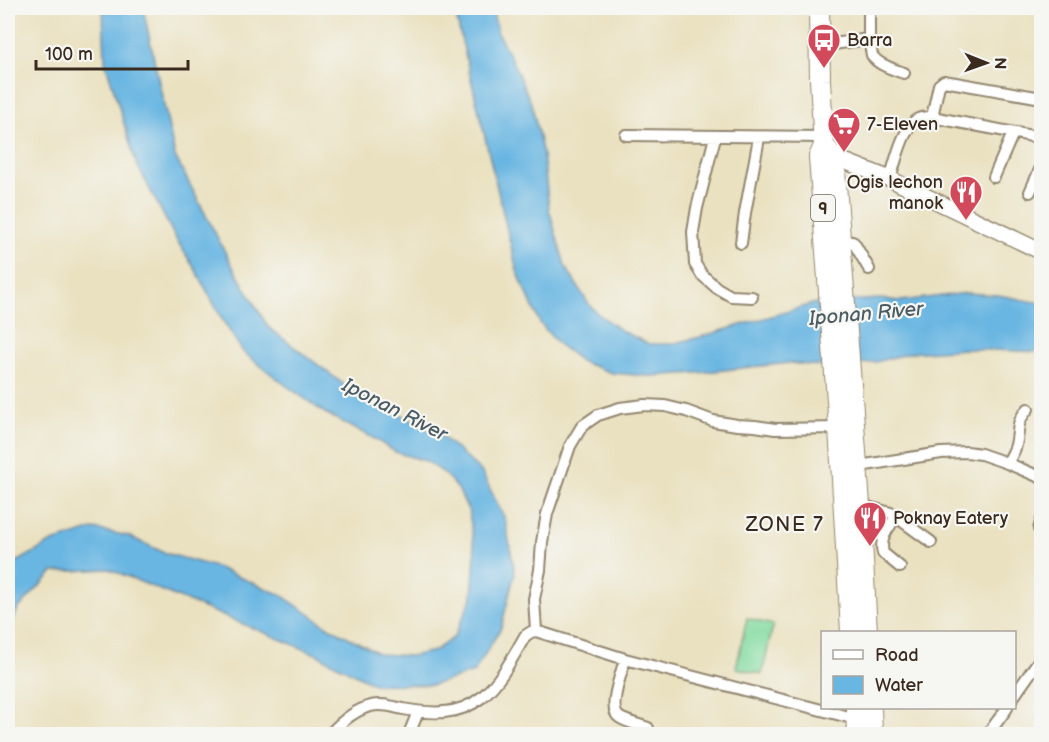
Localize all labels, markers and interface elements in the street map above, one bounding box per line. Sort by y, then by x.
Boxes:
bus stop icon: Barra [806,22,842,69]
place label: Barra [847,30,892,51]
scale bar [36,33,188,71]
north arrow [956,33,1016,93]
text: 100 m [45,44,93,65]
text: N [990,57,1009,69]
supermarket icon: 7-Eleven [826,106,862,153]
place label: 7-Eleven [867,114,938,135]
place label: Ogis lechon manok [847,172,943,214]
restaurant icon: Ogis lechon manok [948,174,984,221]
road number: 9 [811,195,835,221]
water label: Iponan River [807,297,926,331]
water label: Iponan River [337,373,453,447]
restaurant icon: Poknay Eatery [852,500,888,547]
place label: Poknay Eatery [893,508,1009,529]
district label: ZONE 7 [745,513,824,537]
legend [821,631,1016,709]
text: Road [875,645,919,666]
text: Water [875,675,923,696]

